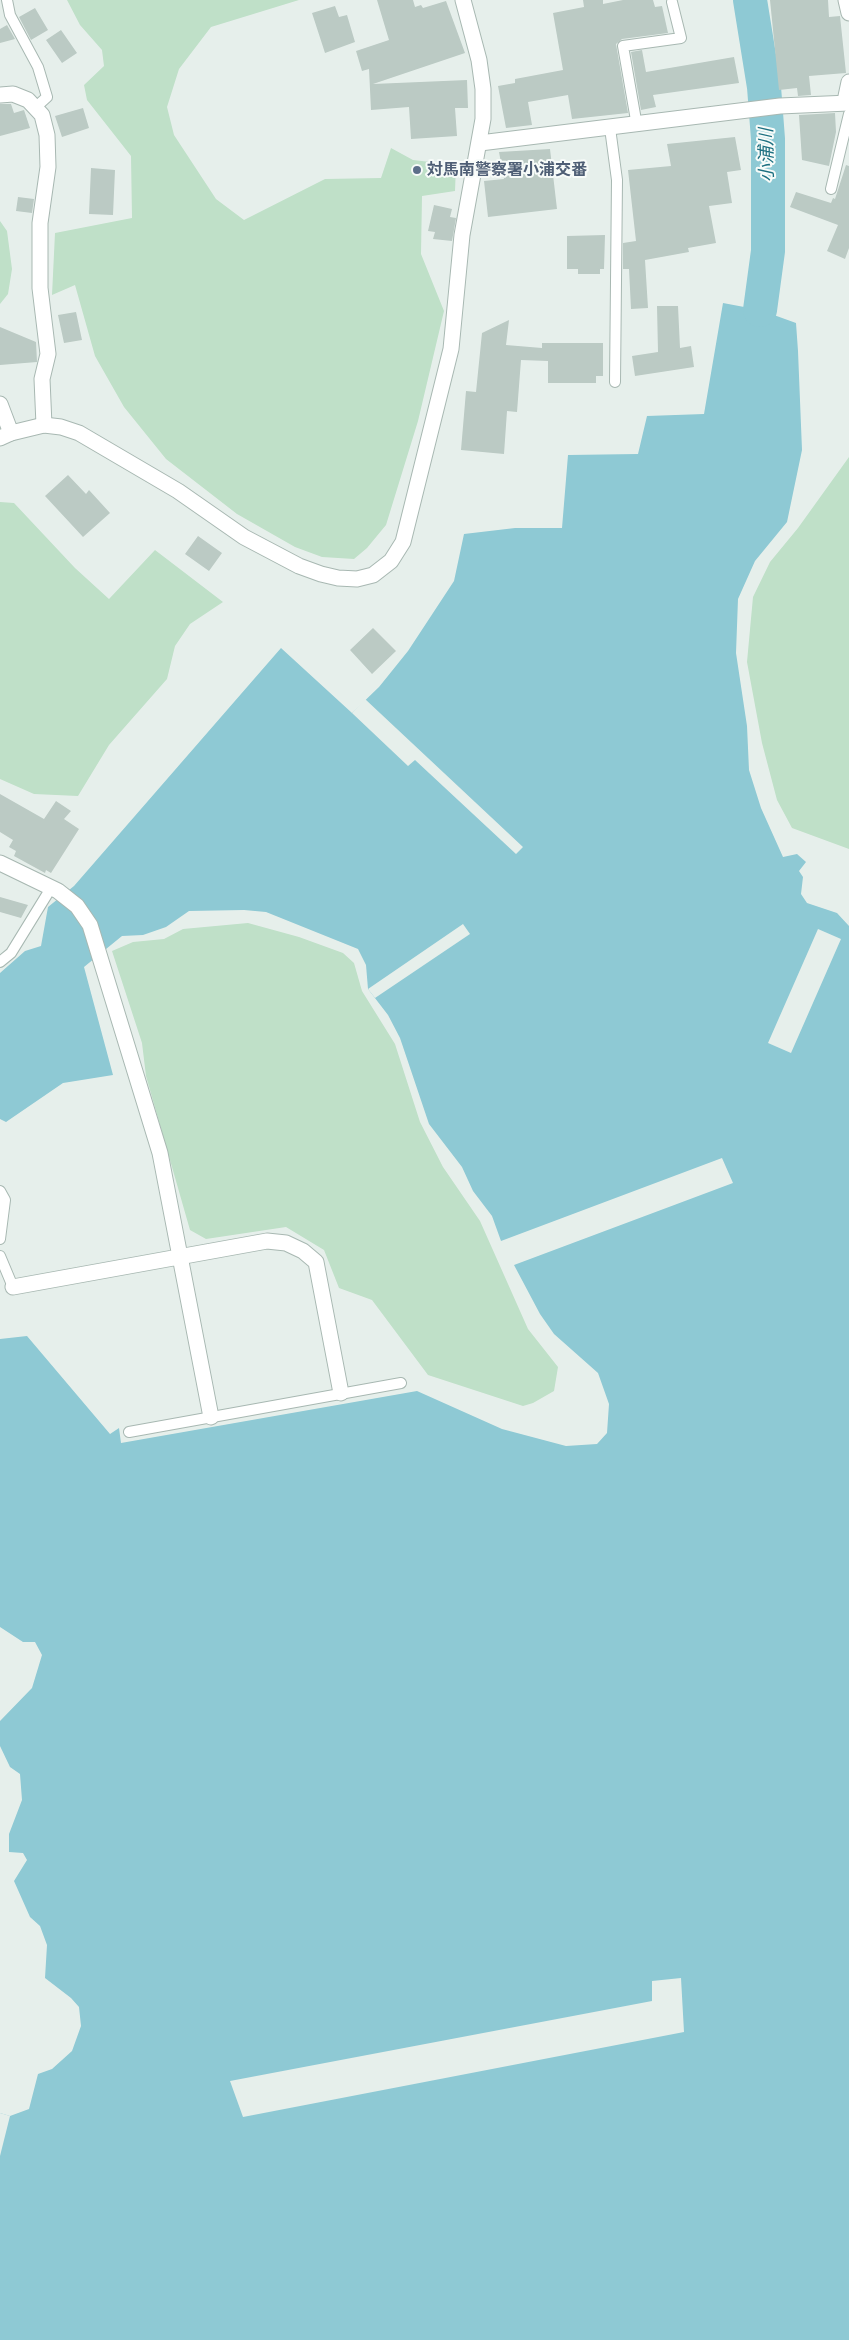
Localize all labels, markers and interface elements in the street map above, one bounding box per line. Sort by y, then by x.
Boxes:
water label: 小浦川 [756,128,778,182]
place label: 対馬南警察署小浦交番 [427,160,587,180]
marker: 対馬南警察署小浦交番 [411,164,423,176]

